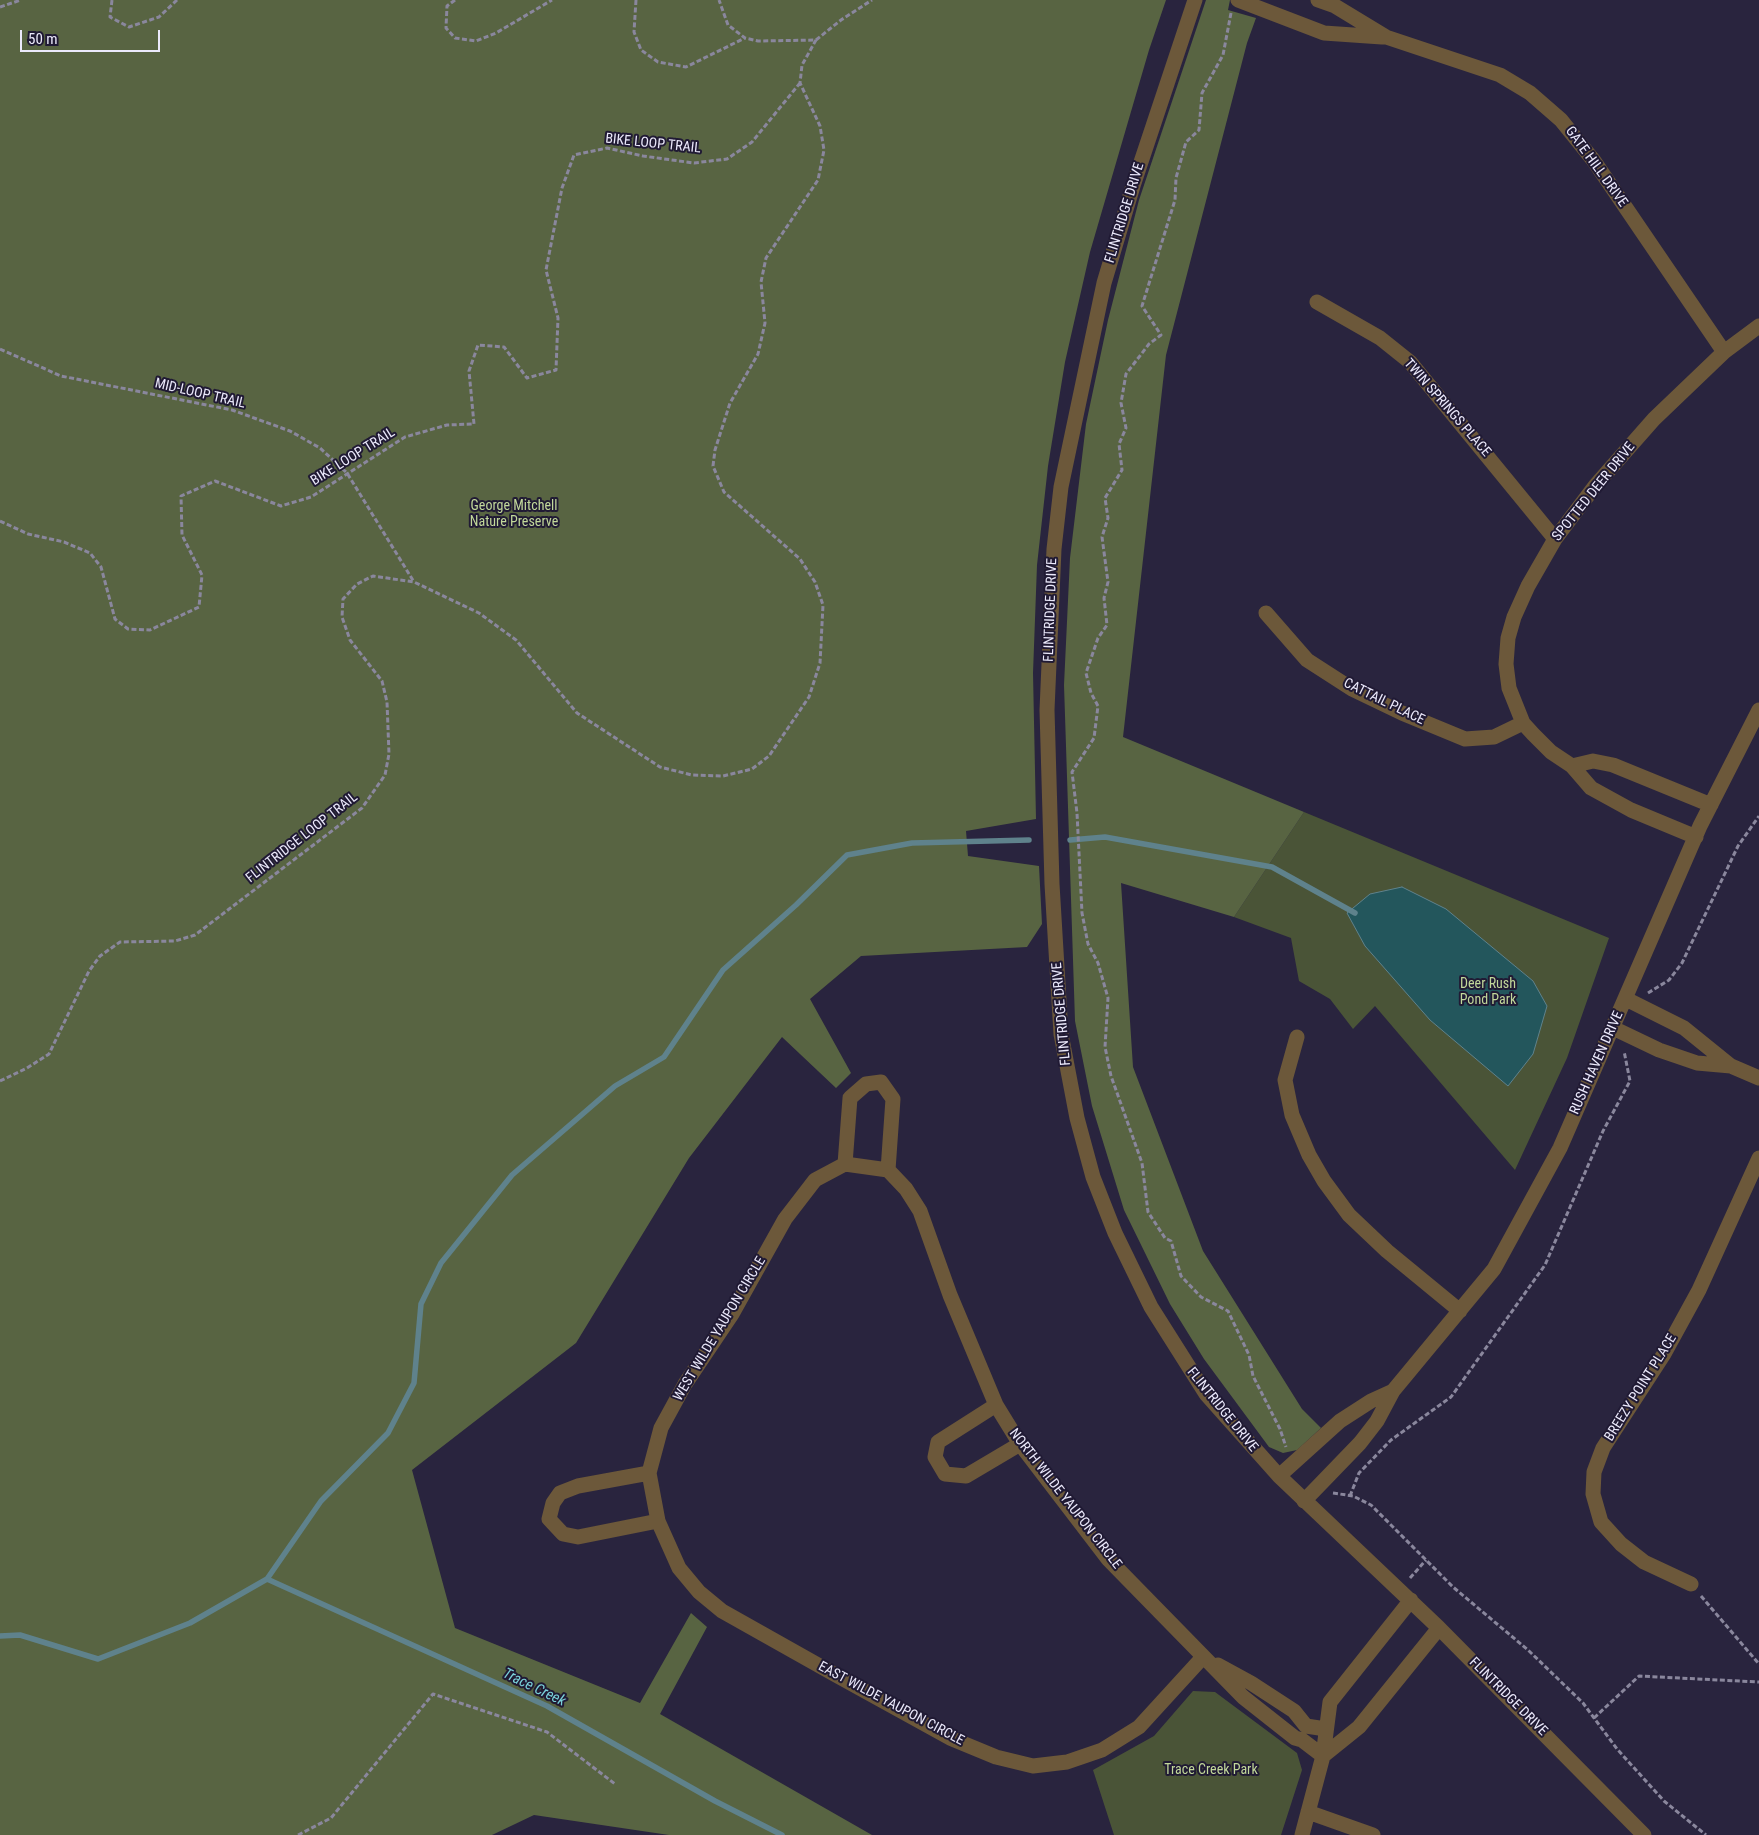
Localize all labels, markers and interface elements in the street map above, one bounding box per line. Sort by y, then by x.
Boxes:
scale bar [22,20,162,52]
text: 50 m [28,30,58,48]
street label: GATE HILL DRIVE [1561,123,1631,211]
street label: BIKE LOOP TRAIL [604,131,702,157]
street label: FLINTRIDGE DRIVE [1102,161,1148,265]
street label: TWIN SPRINGS PLACE [1400,356,1494,460]
street label: MID-LOOP TRAIL [153,375,247,413]
street label: BIKE LOOP TRAIL [308,424,398,490]
street label: SPOTTED DEER DRIVE [1549,439,1639,545]
park label: George Mitchell Nature Preserve [470,498,558,530]
street label: FLINTRIDGE DRIVE [1041,558,1061,662]
street label: CATTAIL PLACE [1341,675,1427,729]
street label: FLINTRIDGE LOOP TRAIL [243,789,361,887]
street label: FLINTRIDGE DRIVE [1049,962,1075,1066]
park label: Deer Rush Pond Park [1460,976,1516,1009]
street label: RUSH HAVEN DRIVE [1567,1009,1627,1117]
street label: WEST WILDE YAUPON CIRCLE [670,1254,770,1404]
street label: BREEZY POINT PLACE [1601,1331,1681,1445]
street label: FLINTRIDGE DRIVE [1183,1364,1261,1456]
street label: NORTH WILDE YAUPON CIRCLE [1005,1426,1125,1572]
street label: FLINTRIDGE DRIVE [1465,1654,1551,1740]
street label: EAST WILDE YAUPON CIRCLE [815,1658,967,1750]
water label: Trace Creek [500,1665,568,1711]
park label: Trace Creek Park [1164,1762,1258,1778]

